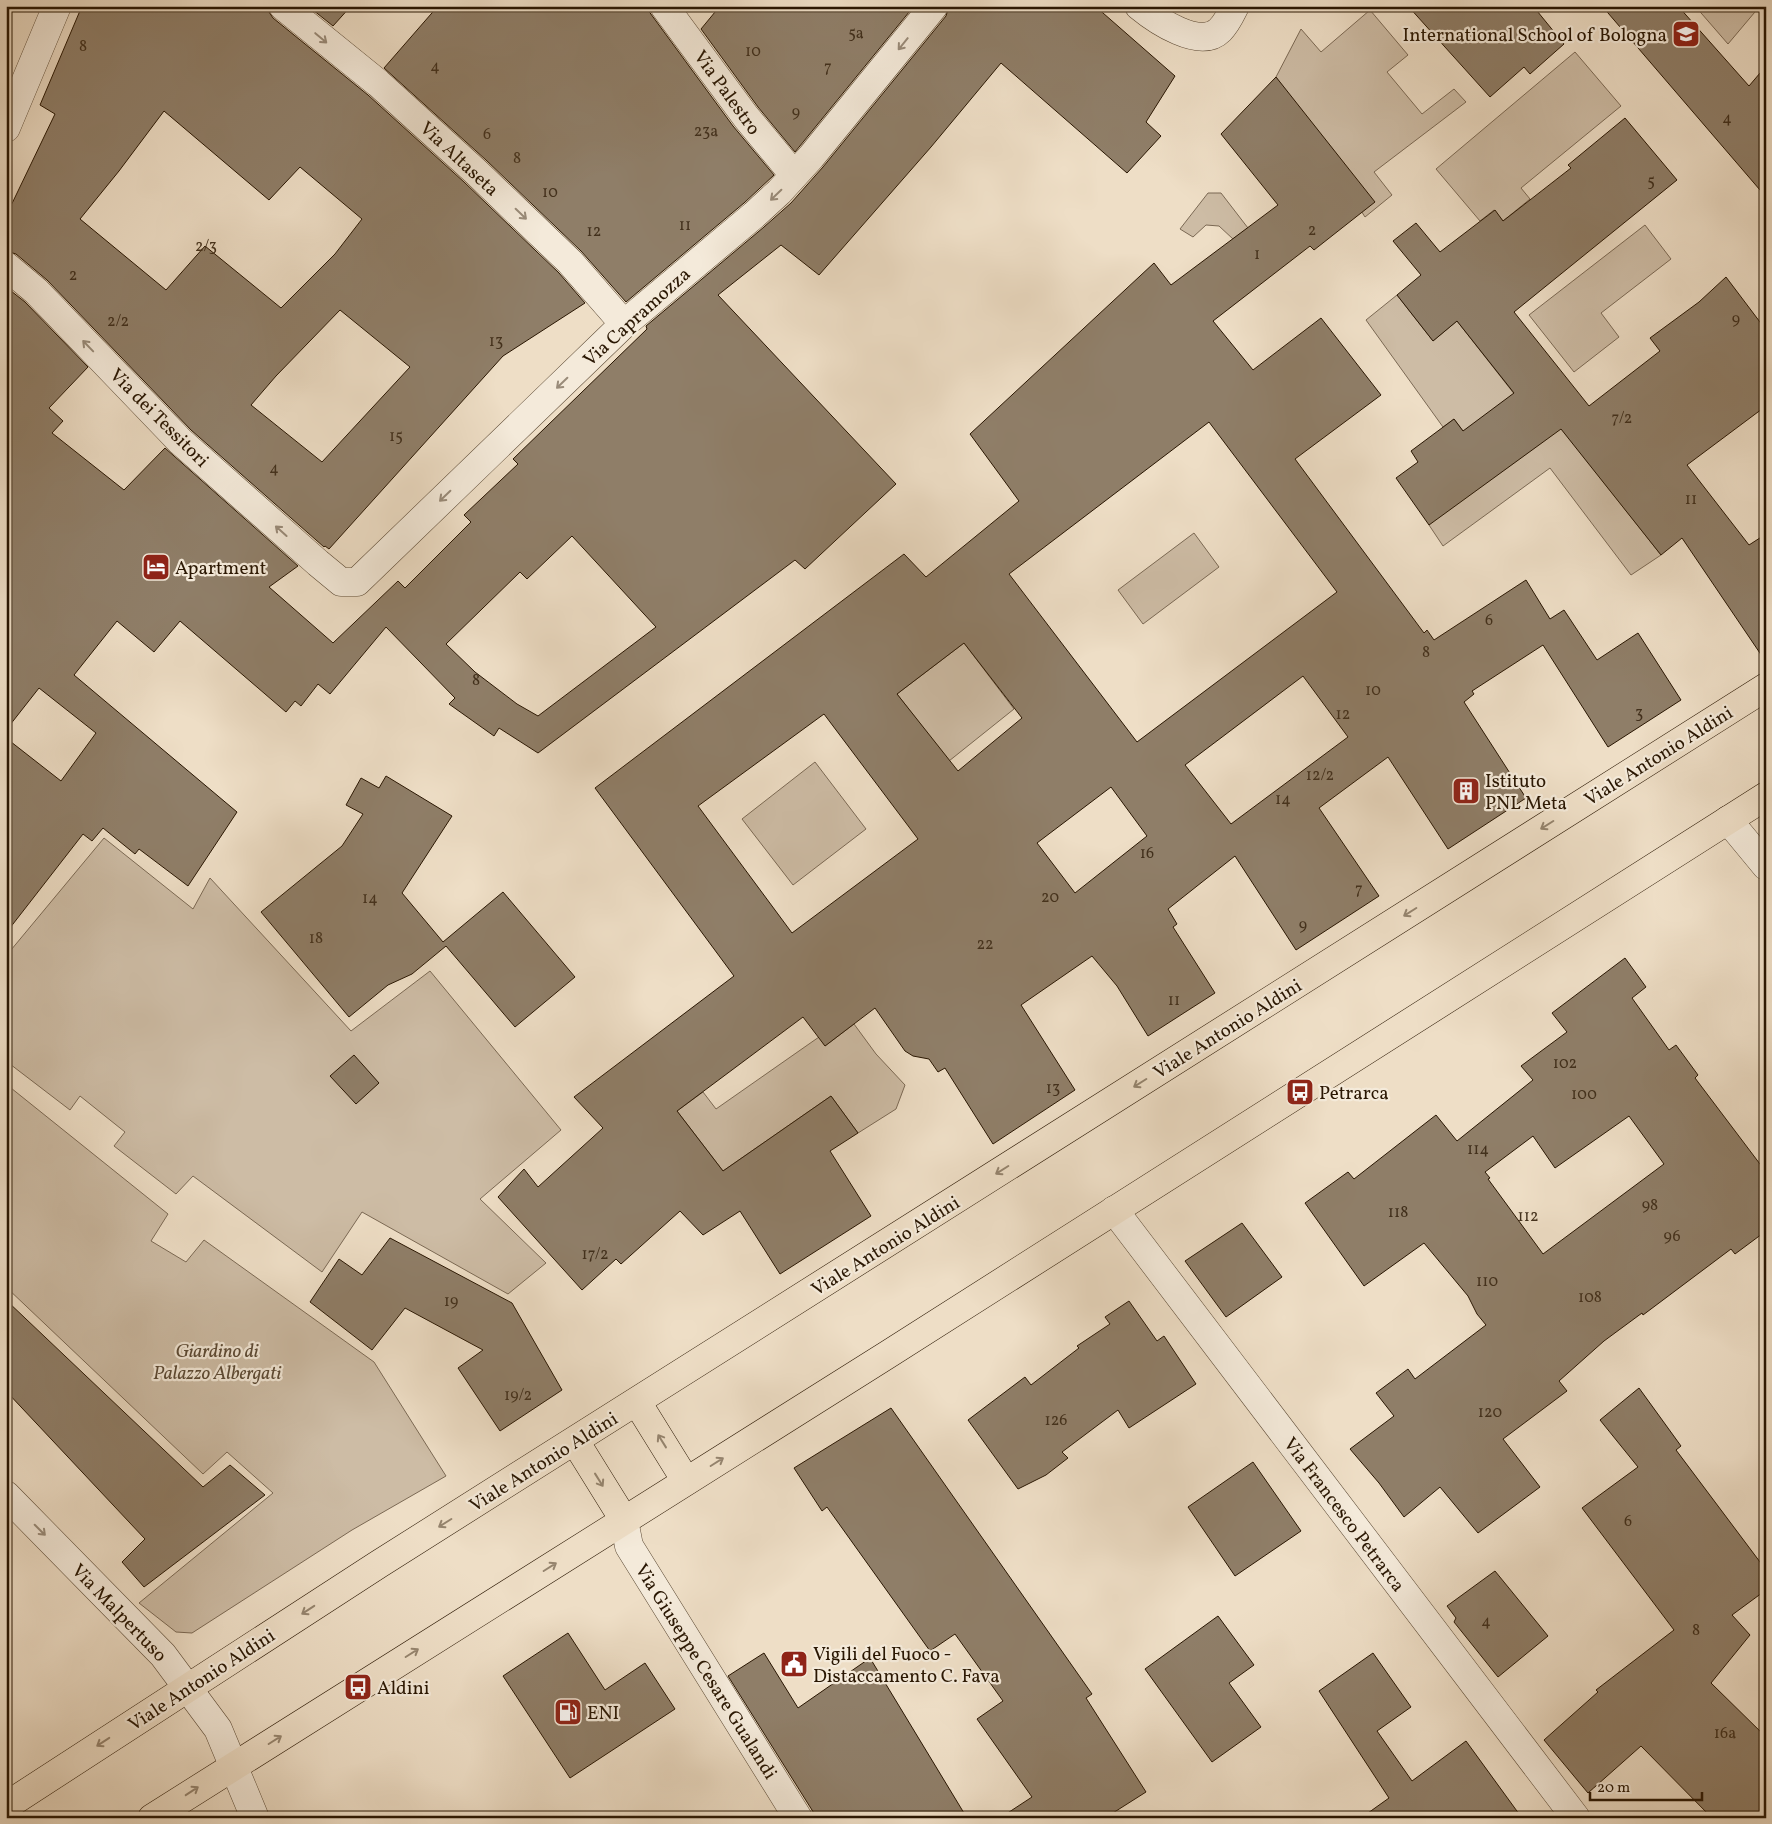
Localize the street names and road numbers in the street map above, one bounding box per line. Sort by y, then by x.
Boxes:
street label: Via Palestro [687,45,766,141]
street label: Via Altaseta [413,116,504,203]
street label: Via Capramozza [578,262,697,373]
street label: Via dei Tessitori [103,363,214,474]
street label: Viale Antonio Aldini [1580,700,1739,813]
street label: Viale Antonio Aldini [1149,973,1308,1086]
street label: Viale Antonio Aldini [807,1190,966,1303]
street label: Viale Antonio Aldini [465,1406,624,1519]
street label: Via Francesco Petrarca [1277,1432,1410,1598]
street label: Via Malpertuso [65,1559,172,1668]
street label: Via Giuseppe Cesare Gualandi [628,1559,783,1785]
street label: Viale Antonio Aldini [123,1623,281,1738]

